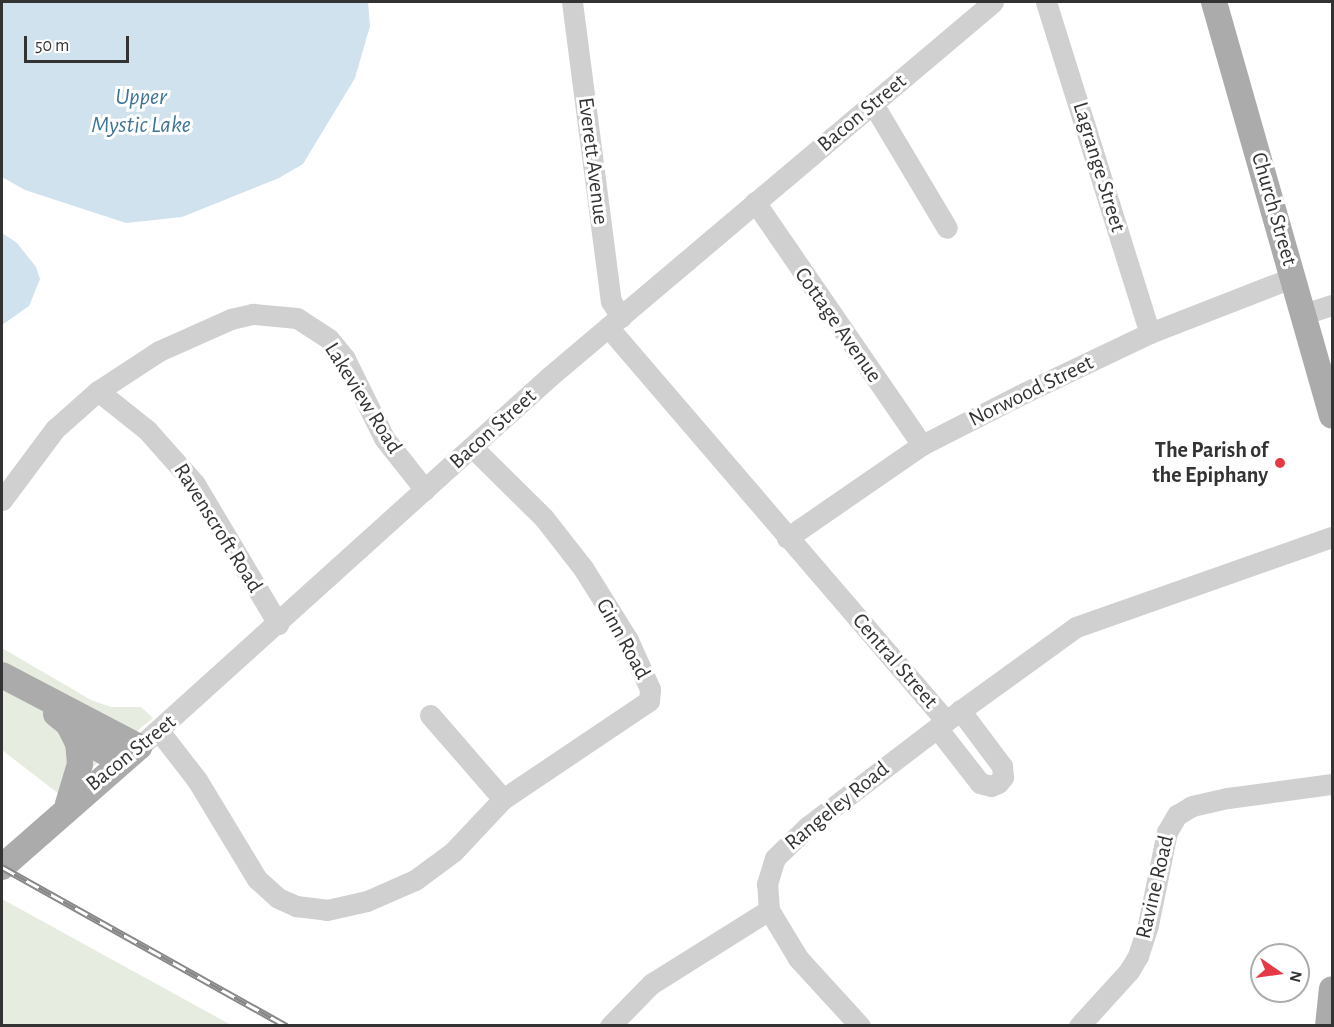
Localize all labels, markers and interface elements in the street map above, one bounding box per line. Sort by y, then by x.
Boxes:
scale bar [27,24,132,62]
text: 50 m [35,37,69,55]
street label: Bacon Street [812,68,912,158]
water label: Upper Mystic Lake [91,84,191,140]
street label: Everett Avenue [572,96,614,226]
street label: Lagrange Street [1067,99,1131,235]
street label: Church Street [1245,149,1303,269]
street label: Cottage Avenue [789,262,887,388]
street label: Lakeview Road [318,338,408,458]
street label: Norwood Street [964,349,1098,433]
street label: Bacon Street [444,383,542,475]
place label: The Parish of the Epiphany [1152,437,1268,488]
marker: The Parish of the Epiphany [1273,456,1287,470]
street label: Ravenscroft Road [168,459,268,597]
street label: Ginn Road [590,594,656,684]
street label: Central Street [847,608,943,714]
street label: Bacon Street [81,709,181,797]
street label: Rangeley Road [780,756,894,856]
street label: Ravine Road [1130,833,1180,941]
north arrow [1250,943,1310,1003]
text: N [1287,969,1305,984]

